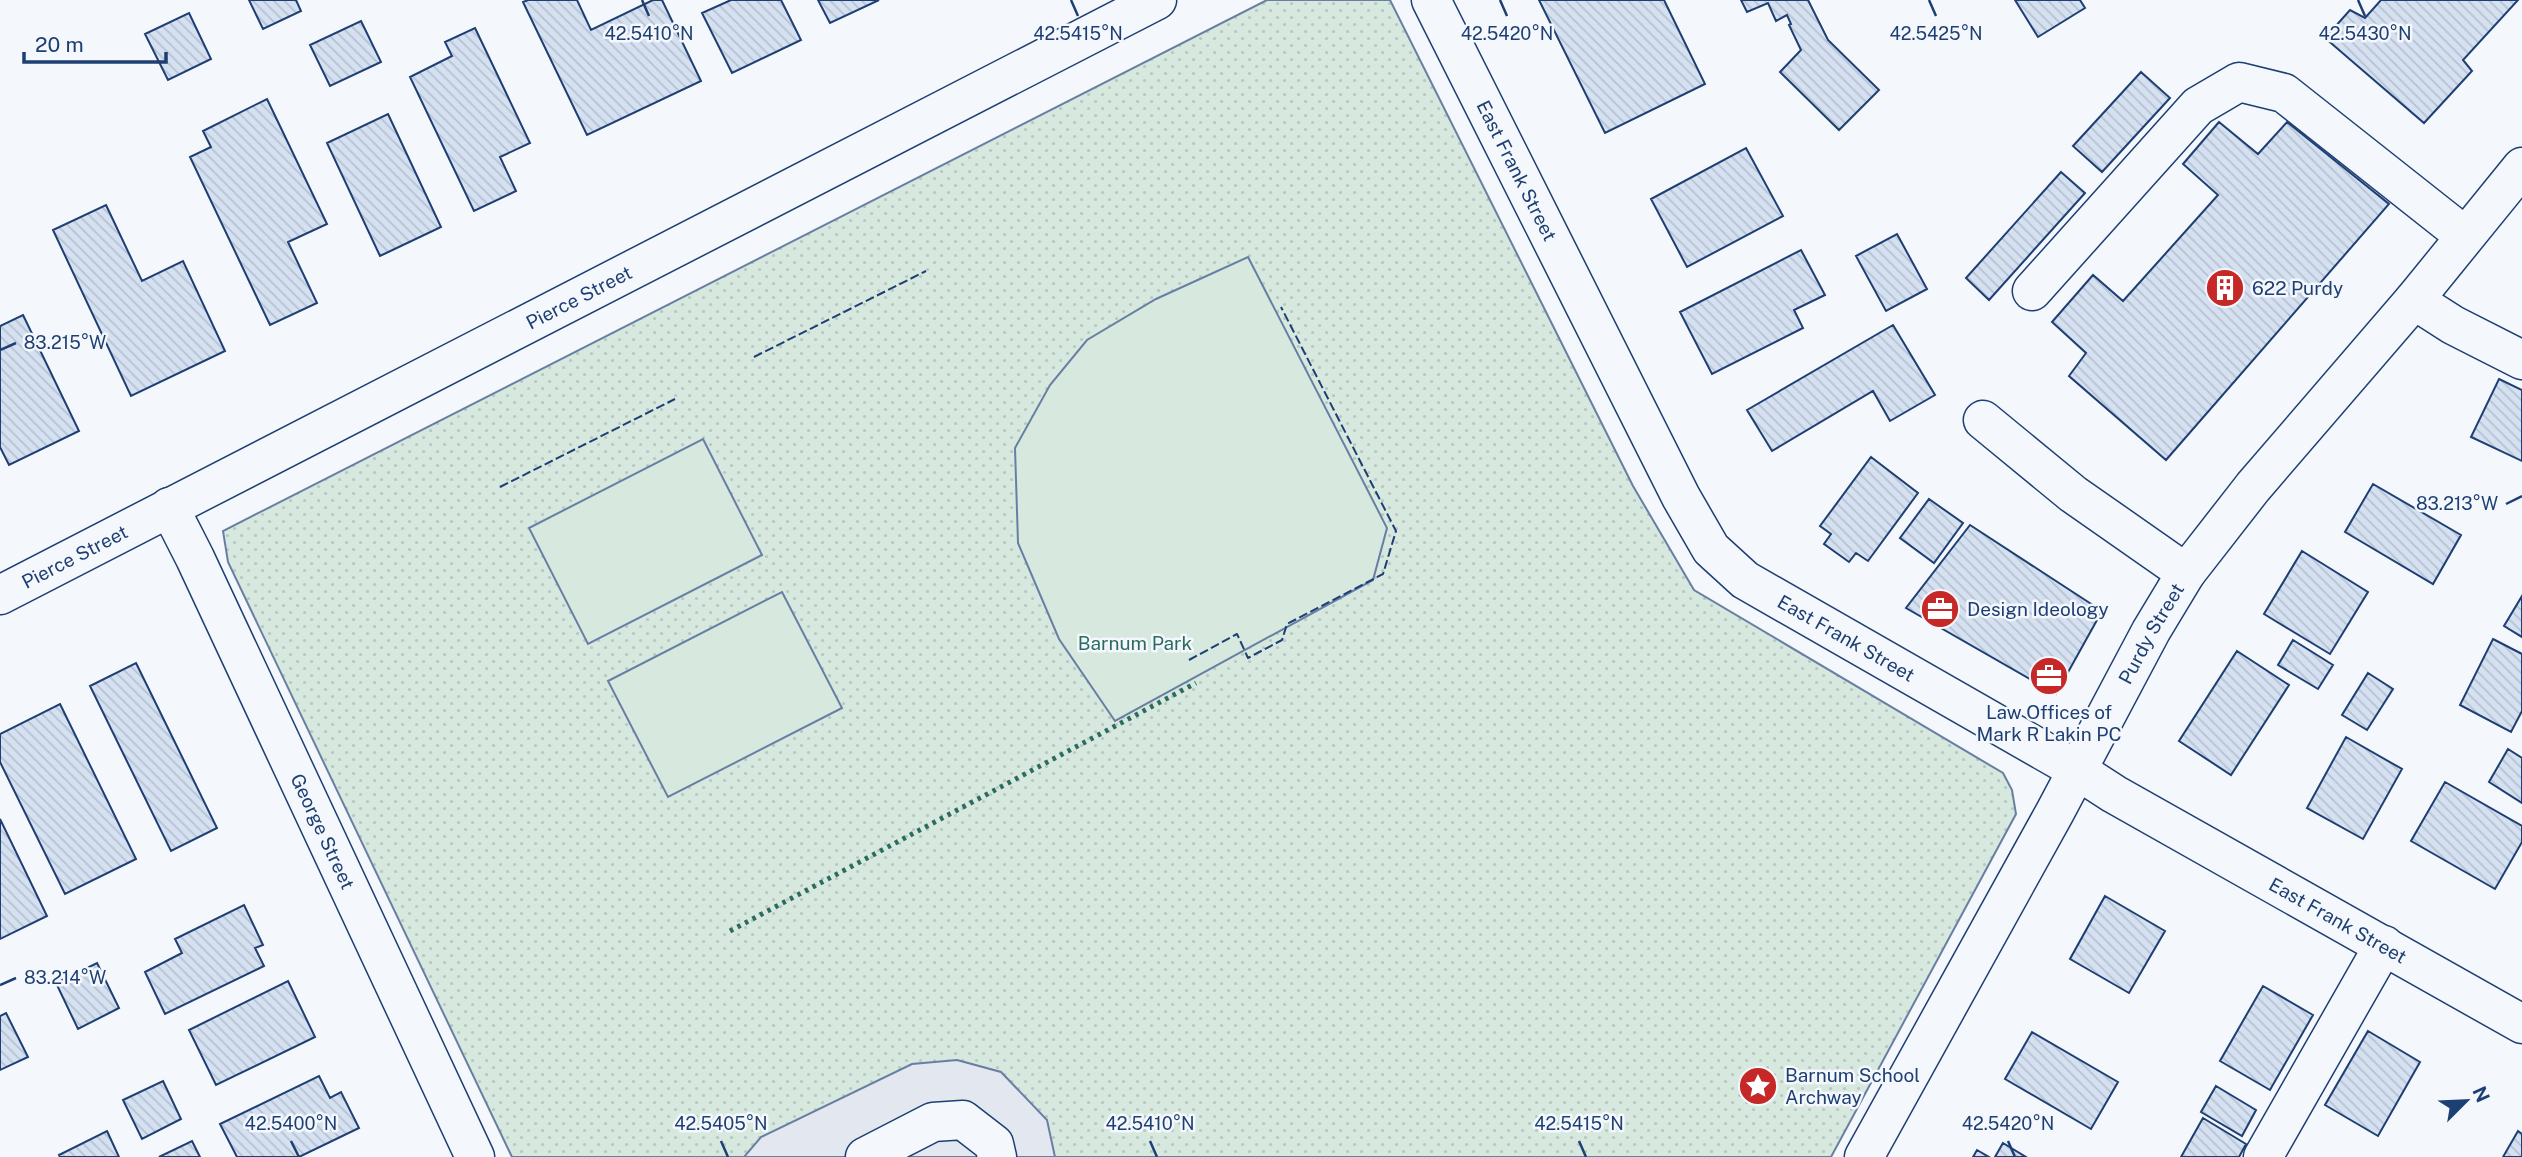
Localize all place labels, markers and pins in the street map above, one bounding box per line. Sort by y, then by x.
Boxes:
building icon: 622 Purdy [2204,267,2246,309]
place label: 622 Purdy [2252,277,2343,299]
office icon: Design Ideology [1919,588,1961,630]
place label: Design Ideology [1967,598,2109,620]
office icon: Law Offices of Mark R Lakin PC [2028,655,2070,697]
place label: Law Offices of Mark R Lakin PC [1977,701,2121,745]
place label: Barnum School Archway [1785,1064,1920,1108]
place icon: Barnum School Archway [1737,1065,1779,1107]

